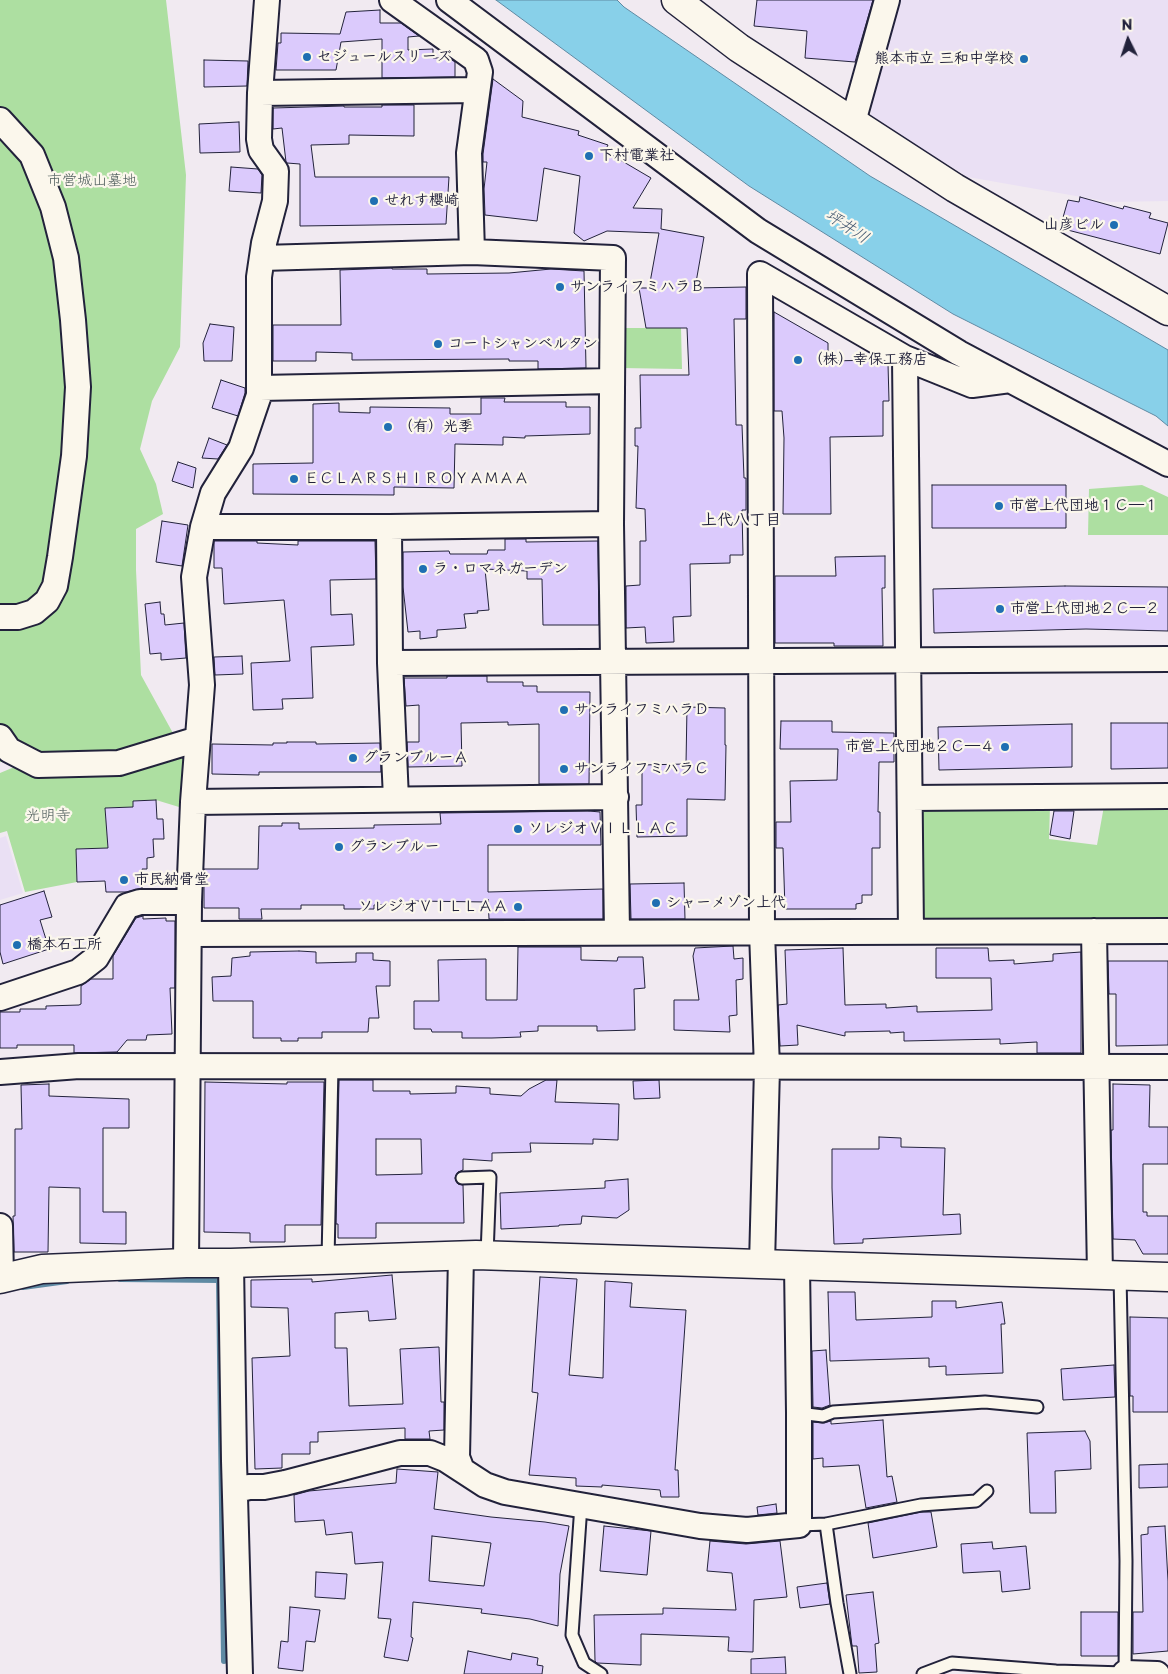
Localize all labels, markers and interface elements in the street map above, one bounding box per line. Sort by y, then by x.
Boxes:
text: N [1121,14,1133,35]
north arrow [1103,15,1153,65]
place label: セジュールスリーズ [317,48,452,66]
place label: 熊本市立 三和中学校 [874,50,1014,68]
marker: セジュールスリーズ [301,51,313,63]
marker: 熊本市立 三和中学校 [1018,53,1030,65]
place label: 下村電業社 [599,147,674,165]
marker: 下村電業社 [583,150,595,162]
park label: 市営城山墓地 [47,172,137,190]
place label: せれす櫻崎 [384,192,459,210]
marker: せれす櫻崎 [368,195,380,207]
water label: 坪井川 [822,206,872,248]
place label: 山彦ビル [1044,216,1104,234]
marker: 山彦ビル [1108,219,1120,231]
place label: サンライフミハラＢ [570,278,705,296]
marker: サンライフミハラＢ [554,281,566,293]
place label: コートシャンベルタン [448,335,598,353]
marker: コートシャンベルタン [432,338,444,350]
place label: （株）幸保工務店 [808,351,928,369]
marker: （株）幸保工務店 [792,354,804,366]
place label: （有）光季 [398,418,473,436]
marker: （有）光季 [382,421,394,433]
place label: ＥＣＬＡＲＳＨＩＲＯＹＡＭＡＡ [304,470,529,488]
marker: ＥＣＬＡＲＳＨＩＲＯＹＡＭＡＡ [288,473,300,485]
place label: 市営上代団地１Ｃ―１ [1009,497,1159,515]
marker: 市営上代団地１Ｃ―１ [993,500,1005,512]
district label: 上代八丁目 [701,511,781,531]
place label: ラ・ロマネガーデン [433,560,568,578]
marker: ラ・ロマネガーデン [417,563,429,575]
place label: 市営上代団地２Ｃ―２ [1010,600,1160,618]
marker: 市営上代団地２Ｃ―２ [994,603,1006,615]
place label: サンライフミハラＤ [574,701,709,719]
marker: サンライフミハラＤ [558,704,570,716]
place label: 市営上代団地２Ｃ―４ [845,738,995,756]
marker: 市営上代団地２Ｃ―４ [999,741,1011,753]
place label: グランブルーＡ [363,749,469,767]
marker: グランブルーＡ [347,752,359,764]
place label: サンライフミハラＣ [574,760,709,778]
marker: サンライフミハラＣ [558,763,570,775]
park label: 光明寺 [26,807,70,825]
place label: ソレジオＶＩＬＬＡＣ [528,820,678,838]
marker: ソレジオＶＩＬＬＡＣ [512,823,524,835]
place label: グランブルー [349,838,440,856]
marker: グランブルー [333,841,345,853]
place label: 市民納骨堂 [134,871,209,889]
marker: 市民納骨堂 [118,874,130,886]
place label: シャーメゾン上代 [666,894,786,912]
marker: シャーメゾン上代 [650,897,662,909]
place label: ソレジオＶＩＬＬＡＡ [358,898,508,916]
marker: ソレジオＶＩＬＬＡＡ [512,901,524,913]
place label: 橋本石工所 [27,936,102,954]
marker: 橋本石工所 [11,939,23,951]

